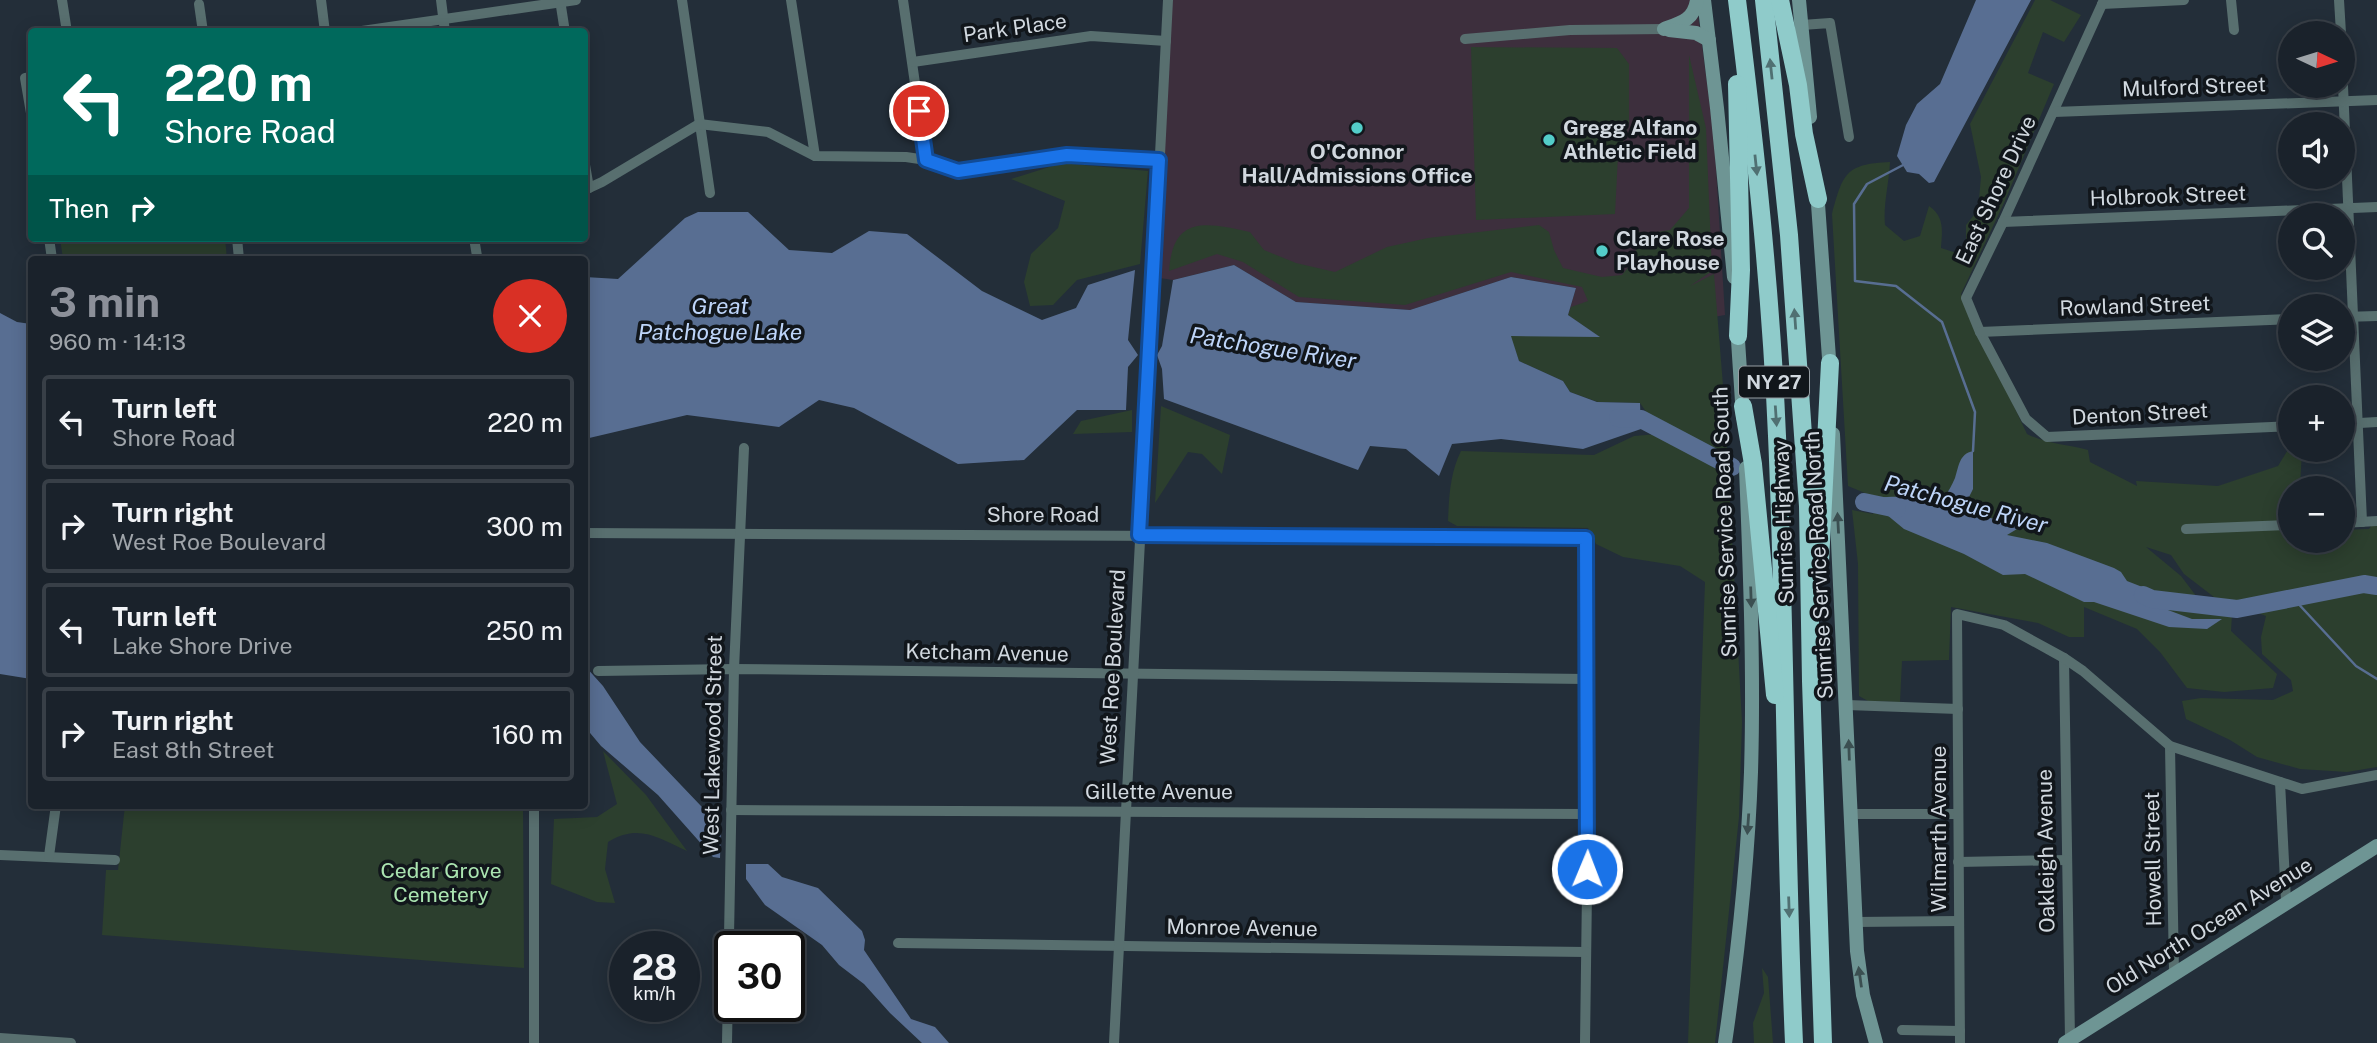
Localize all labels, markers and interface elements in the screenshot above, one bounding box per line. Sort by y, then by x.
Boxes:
street label: Park Place [962,8,1068,47]
north arrow [2278,21,2356,98]
map controls [2278,21,2355,553]
text: 220 m [164,54,313,112]
icon: left [49,56,140,147]
one-way arrow [1765,57,1776,79]
street label: Mulford Street [2122,71,2266,102]
pin [889,81,949,141]
icon: arrive [900,92,938,130]
street label: East Shore Drive [1950,111,2041,268]
button: sound [2278,112,2355,189]
text: Shore Road [164,113,336,150]
place label: Gregg Alfano Athletic Field [1563,115,1697,164]
marker: O'Connor Hall/Admissions Office [1349,120,1365,136]
marker: Gregg Alfano Athletic Field [1541,132,1557,148]
place label: O'Connor Hall/Admissions Office [1242,139,1473,188]
one-way arrow [1750,154,1761,176]
street label: Holbrook Street [2089,180,2247,211]
icon: right [123,189,161,227]
text: Then [49,193,109,224]
button: search [2278,203,2355,280]
place label: Clare Rose Playhouse [1616,226,1725,275]
marker: Clare Rose Playhouse [1594,243,1610,259]
text: 3 min [49,277,160,326]
button: close [493,279,567,353]
street label: Rowland Street [2059,290,2211,321]
water label: Great Patchogue Lake [638,292,802,345]
button: layers [2278,294,2355,371]
one-way arrow [1789,308,1800,330]
water label: Patchogue River [1188,321,1358,374]
text: 960 m · 14:13 [49,328,186,355]
road number: NY 27 [1739,366,1809,398]
button: + [2278,385,2355,462]
street label: Sunrise Service Road South [1707,386,1742,658]
text: Turn left [112,393,217,424]
street label: Denton Street [2071,397,2209,430]
icon: left [53,403,91,441]
one-way arrow [1771,406,1782,428]
text: 220 m [487,407,563,438]
text: Shore Road [112,424,235,451]
street label: Sunrise Service Road North [1799,430,1838,700]
street label: Sunrise Highway [1768,440,1799,604]
water label: Patchogue River [1881,469,2051,538]
button: − [2278,476,2355,553]
text: Turn right [112,497,234,528]
street label: Shore Road [987,502,1099,527]
icon: right [53,507,91,545]
text: 300 m [486,511,563,542]
one-way arrow [1832,511,1843,533]
text: West Roe Boulevard [112,528,326,555]
street label: West Roe Boulevard [1095,569,1130,765]
one-way arrow [1745,586,1756,608]
text: Turn left [112,601,217,632]
icon: left [53,611,91,649]
text: 250 m [486,615,563,646]
text: Lake Shore Drive [112,632,292,659]
street label: West Lakewood Street [698,635,727,855]
street label: Ketcham Avenue [905,639,1069,666]
text: Turn right [112,705,234,736]
icon: right [53,715,91,753]
text: 160 m [492,719,563,750]
text: East 8th Street [112,736,275,763]
one-way arrow [1843,739,1854,761]
street label: Wilmarth Avenue [1926,746,1951,912]
street label: Oakleigh Avenue [2032,769,2059,933]
street label: Gillette Avenue [1085,779,1233,804]
street label: Howell Street [2139,792,2166,927]
one-way arrow [1742,814,1753,836]
position arrow [1550,832,1624,906]
street label: Old North Ocean Avenue [2101,852,2317,999]
park label: Cedar Grove Cemetery [380,858,502,907]
one-way arrow [1783,896,1794,918]
street label: Monroe Avenue [1166,914,1318,941]
speed limit sign: 30 [714,931,805,1022]
text: 28 [632,947,677,988]
one-way arrow [1854,966,1865,988]
text: km/h [633,983,676,1004]

